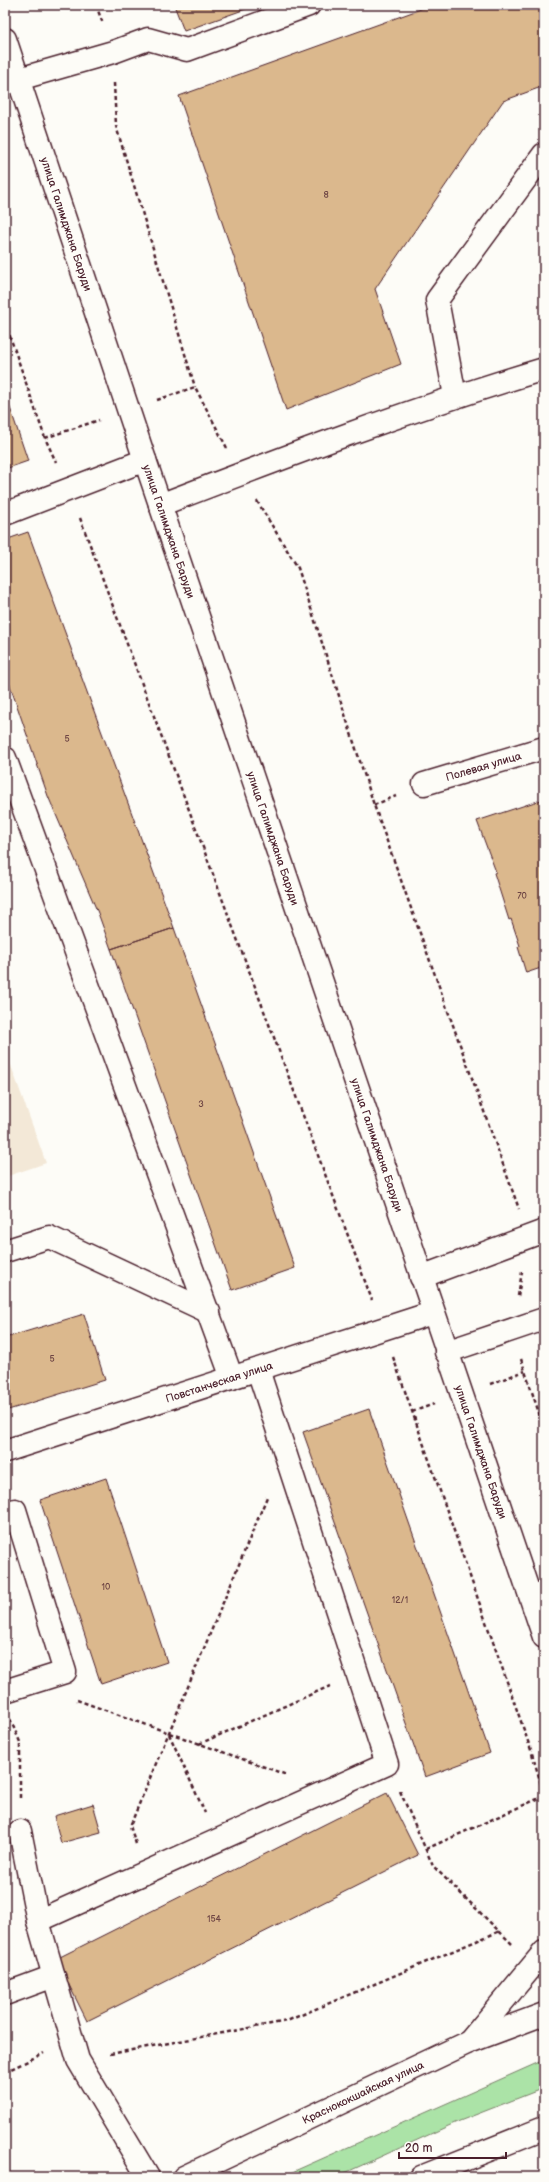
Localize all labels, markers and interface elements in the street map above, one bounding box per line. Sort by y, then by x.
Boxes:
street label: улица Галимджана Баруди [38,155,95,293]
house number: 8 [323,190,329,201]
street label: улица Галимджана Баруди [140,463,198,600]
house number: 5 [64,734,70,745]
street label: Полевая улица [444,749,523,784]
street label: улица Галимджана Баруди [245,770,302,907]
house number: 70 [517,891,527,902]
street label: улица Галимджана Баруди [349,1076,406,1214]
house number: 3 [198,1099,204,1110]
house number: 5 [49,1354,55,1365]
street label: Повстанческая улица [164,1358,275,1405]
street label: улица Галимджана Баруди [453,1383,510,1520]
house number: 10 [102,1582,110,1593]
house number: 12/1 [392,1595,408,1606]
house number: 154 [207,1914,222,1925]
street label: Краснококшайская улица [300,2058,426,2127]
scale bar [399,2134,506,2160]
text: 20 m [405,2141,432,2156]

